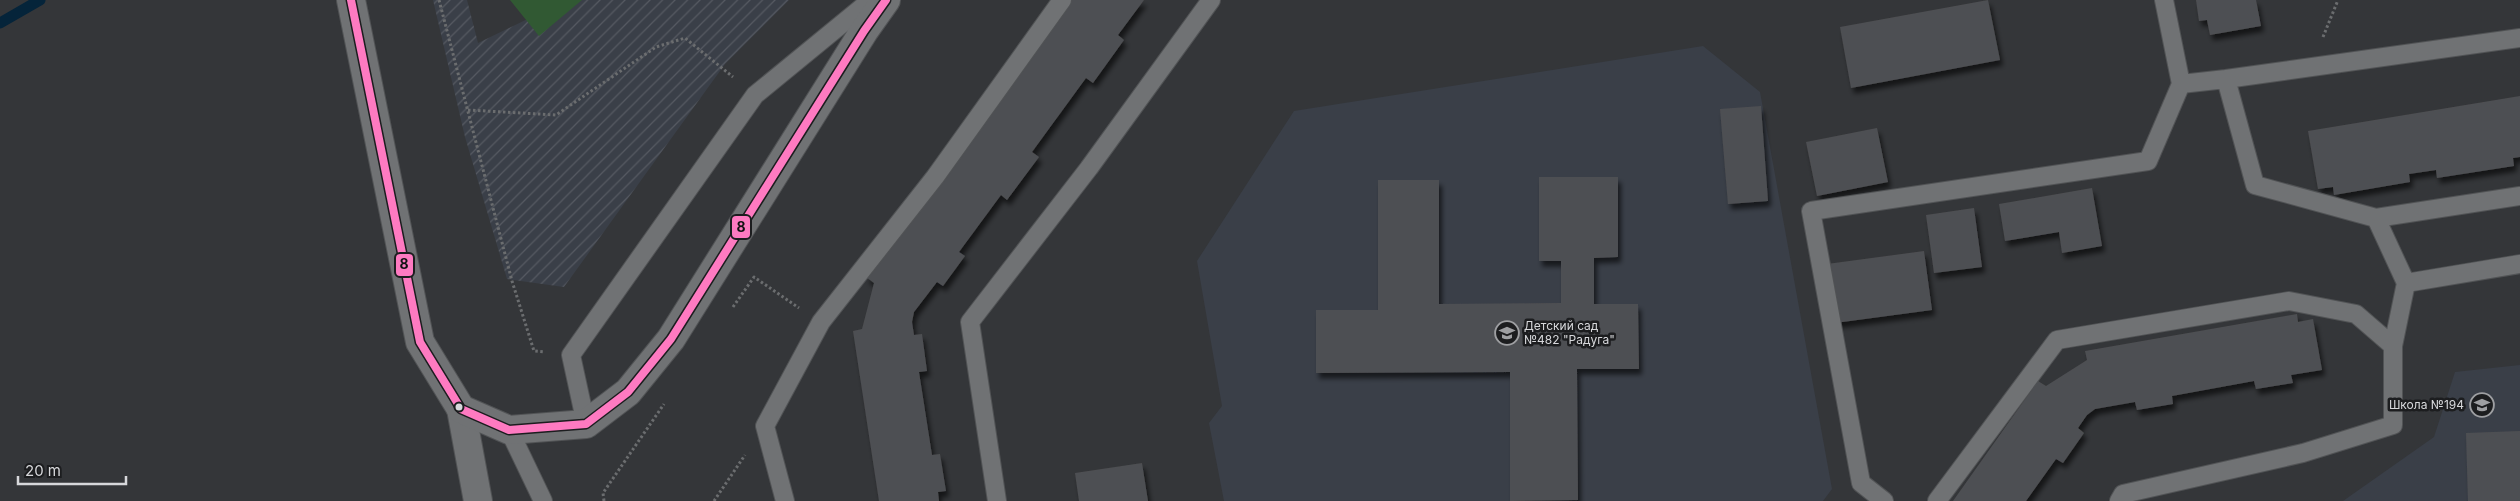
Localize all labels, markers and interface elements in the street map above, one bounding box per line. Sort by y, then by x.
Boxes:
line badge: 8 [731,215,751,239]
text: 8 [736,218,746,235]
line badge: 8 [395,253,414,277]
text: 8 [399,255,409,272]
place label: Детский сад №482 "Радуга" [1524,318,1615,347]
school or university icon: Детский сад №482 "Радуга" [1494,320,1520,346]
school or university icon: Школа №194 [2469,392,2495,418]
place label: Школа №194 [2389,397,2464,412]
unlabelled marker [454,402,464,412]
scale bar [18,454,125,486]
text: 20 m [25,461,61,480]

